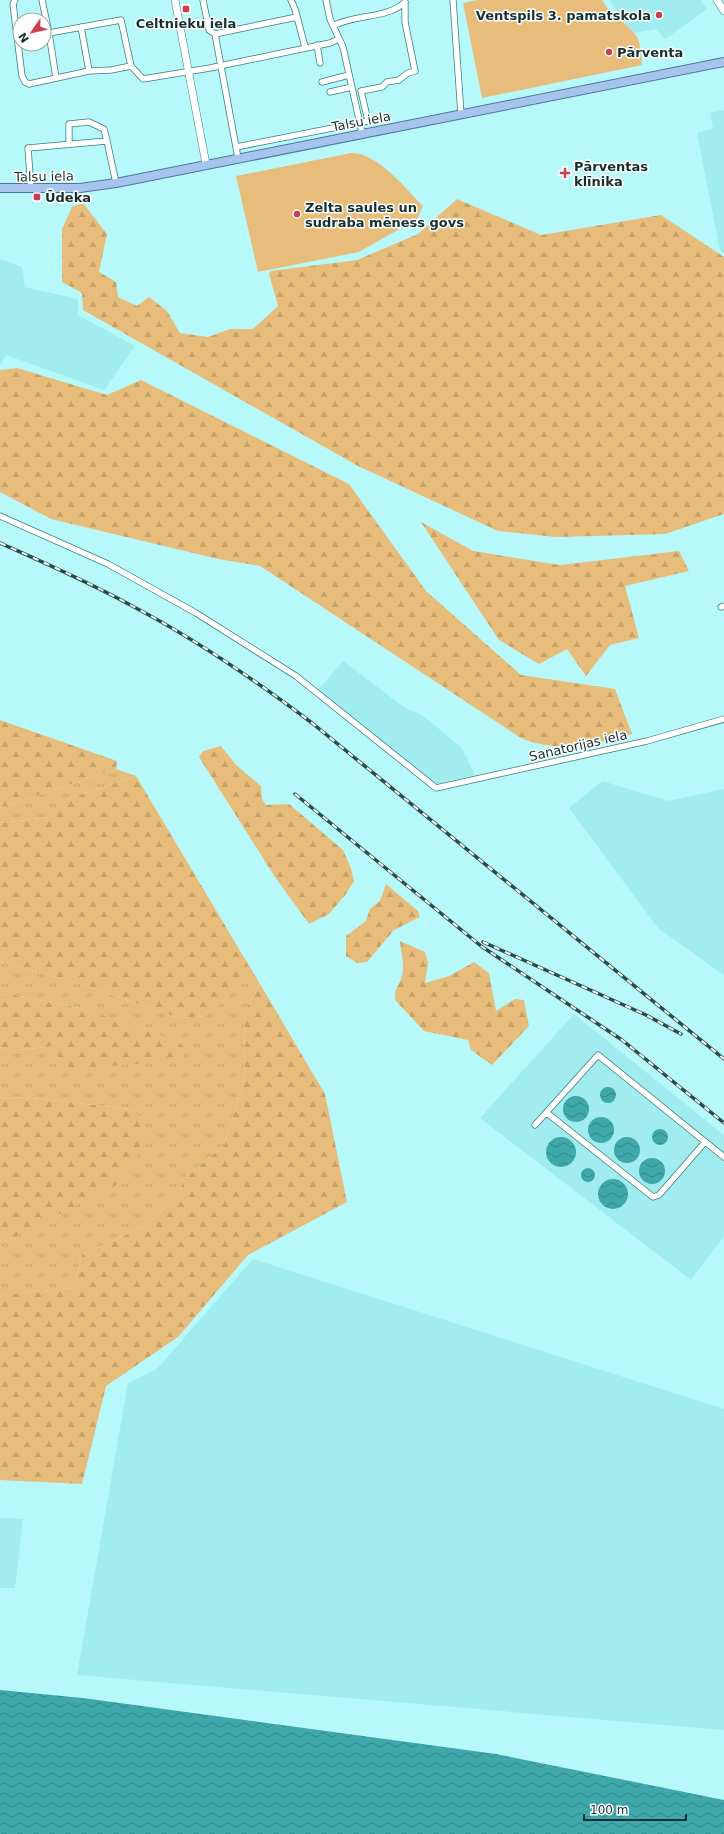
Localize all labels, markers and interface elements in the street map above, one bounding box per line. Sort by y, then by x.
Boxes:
marker: Celtnieku iela [181,4,191,14]
place label: Ventspils 3. pamatskola [476,8,651,23]
marker: Ventspils 3. pamatskola [654,10,664,20]
north arrow [12,12,52,52]
place label: Celtnieku iela [136,16,236,31]
text: N [16,30,32,45]
place label: Pārventa [617,45,683,60]
marker: Pārventa [604,47,614,57]
street label: Talsu iela [329,108,392,135]
place label: Pārventas klīnika [574,159,648,189]
marker: Pārventas klīnika [559,167,571,179]
street label: Talsu iela [13,168,74,185]
place label: Ūdeka [45,190,91,205]
marker: Ūdeka [32,192,42,202]
place label: Zelta saules un sudraba mēness govs [305,200,464,230]
marker: Zelta saules un sudraba mēness govs [292,209,302,219]
street label: Sanatorijas iela [528,727,629,764]
scale bar [584,1796,686,1822]
text: 100 m [590,1803,628,1817]

